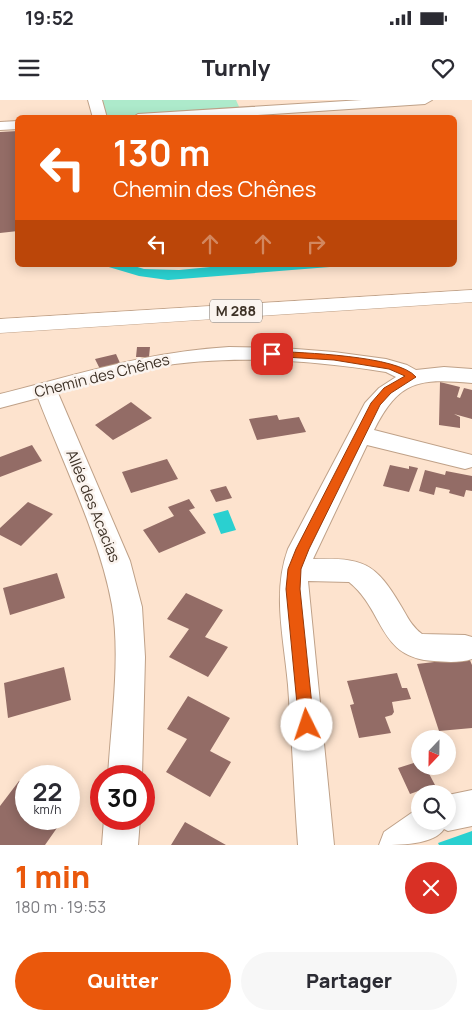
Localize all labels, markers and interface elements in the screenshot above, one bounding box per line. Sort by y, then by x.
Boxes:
text: 19:52 [25,5,74,31]
text: Turnly [202,53,270,83]
icon: menu [15,54,43,82]
icon: heart [429,54,457,82]
text: 130 m [113,129,210,177]
icon: left [30,135,95,200]
text: Chemin des Chênes [113,174,316,204]
icon: left [143,230,171,258]
icon: ahead [196,230,224,258]
icon: ahead [249,230,277,258]
icon: right [302,230,330,258]
road number: M 288 [210,300,262,322]
pin [251,333,293,375]
icon: arrive [258,340,286,368]
street label: Chemin des Chênes [32,349,172,402]
street label: Allée des Acacias [61,447,126,565]
position arrow [280,698,332,750]
north arrow [411,730,456,775]
map controls [411,730,456,830]
speed limit sign: 30 [90,765,155,830]
text: 22 [33,774,62,809]
button: search [411,785,456,830]
text: km/h [34,801,61,818]
text: 1 min [15,856,90,897]
button: close [405,862,457,914]
text: 180 m · 19:53 [15,896,106,918]
button: Quitter [15,952,231,1010]
button: Partager [241,952,457,1010]

